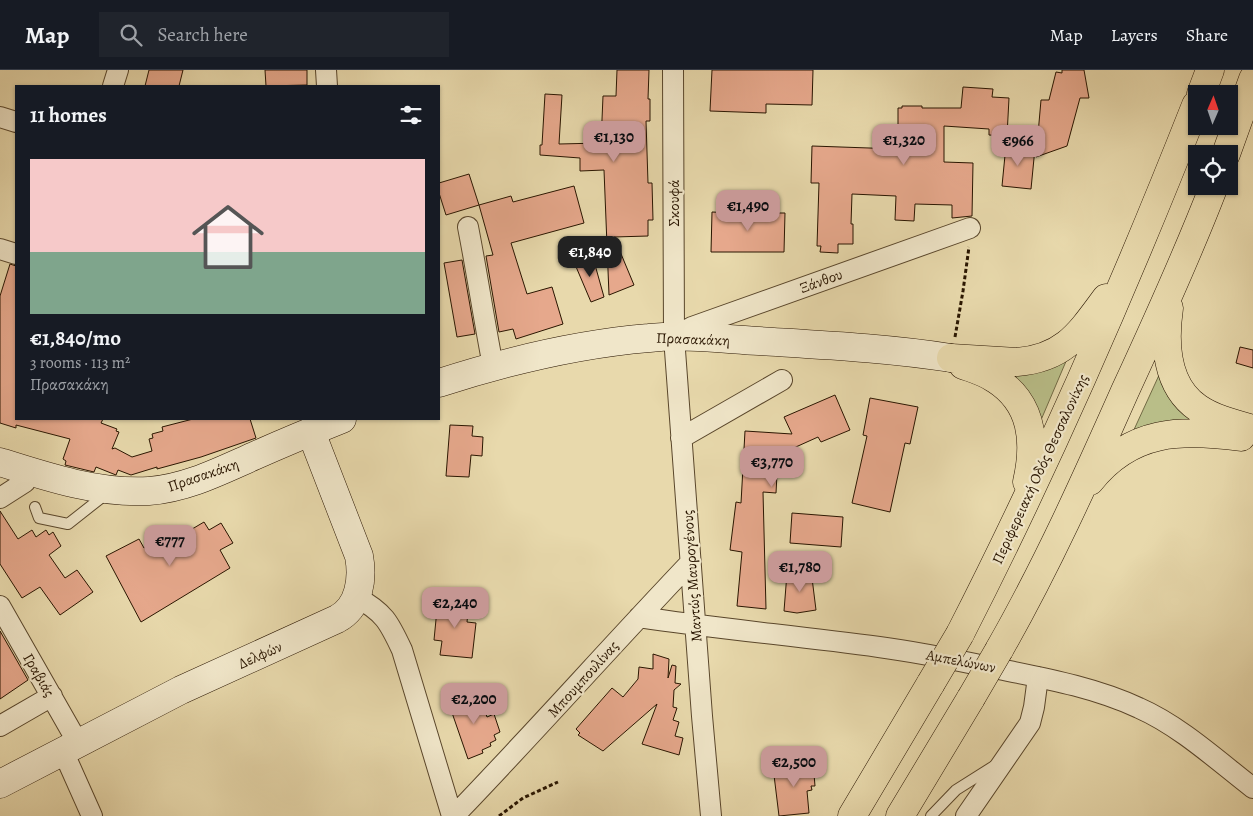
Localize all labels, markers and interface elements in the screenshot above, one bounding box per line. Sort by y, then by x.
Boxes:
search box [99,12,449,57]
text: Map [25,19,69,51]
icon: search [117,21,145,49]
text: Search here [157,22,248,48]
text: Map [1050,23,1083,47]
text: Layers [1111,23,1158,47]
text: Share [1186,23,1228,47]
north arrow [1188,85,1238,135]
map controls [1188,85,1238,195]
text: 11 homes [30,101,107,129]
icon: filters [397,101,425,129]
pin: €1,130 [573,121,655,163]
pin: €1,320 [863,124,945,166]
pin: €966 [988,124,1048,167]
text: €1,130 [594,126,634,148]
text: €1,320 [883,129,925,151]
text: €966 [1002,130,1034,152]
button: locate [1188,145,1238,195]
street label: Σκουφά [664,180,684,226]
pin: €1,490 [707,190,789,232]
icon: home [183,192,273,282]
text: €1,490 [727,195,769,217]
pin: €1,840 [549,236,631,278]
text: €1,840 [569,241,611,263]
street label: Ξάνθου [797,264,845,298]
text: €1,840/mo [30,324,121,352]
street label: Πρασακάκη [656,328,730,350]
text: 3 rooms · 113 m² [30,352,130,374]
street label: Περιφερειακή Οδός Θεσσαλονίκης [987,371,1093,567]
text: Πρασακάκη [30,374,109,396]
pin: €3,770 [731,446,813,488]
text: €3,770 [751,451,793,473]
street label: Πρασακάκη [165,454,241,496]
street label: Μαντώς Μαυρογένους [677,509,707,643]
pin: €777 [140,524,200,567]
text: €777 [155,530,185,552]
pin: €1,780 [759,550,841,593]
text: €1,780 [779,556,821,578]
pin: €2,240 [414,586,496,629]
text: €2,240 [433,592,477,614]
street label: Μπουμπουλίνας [543,636,623,722]
street label: Δελφών [235,637,285,673]
street label: Αμπελώνων [924,644,997,678]
street label: Γραβιάς [18,649,60,701]
pin: €2,200 [433,682,515,725]
text: €2,200 [451,688,497,710]
pin: €2,500 [753,746,835,788]
text: €2,500 [772,751,816,773]

